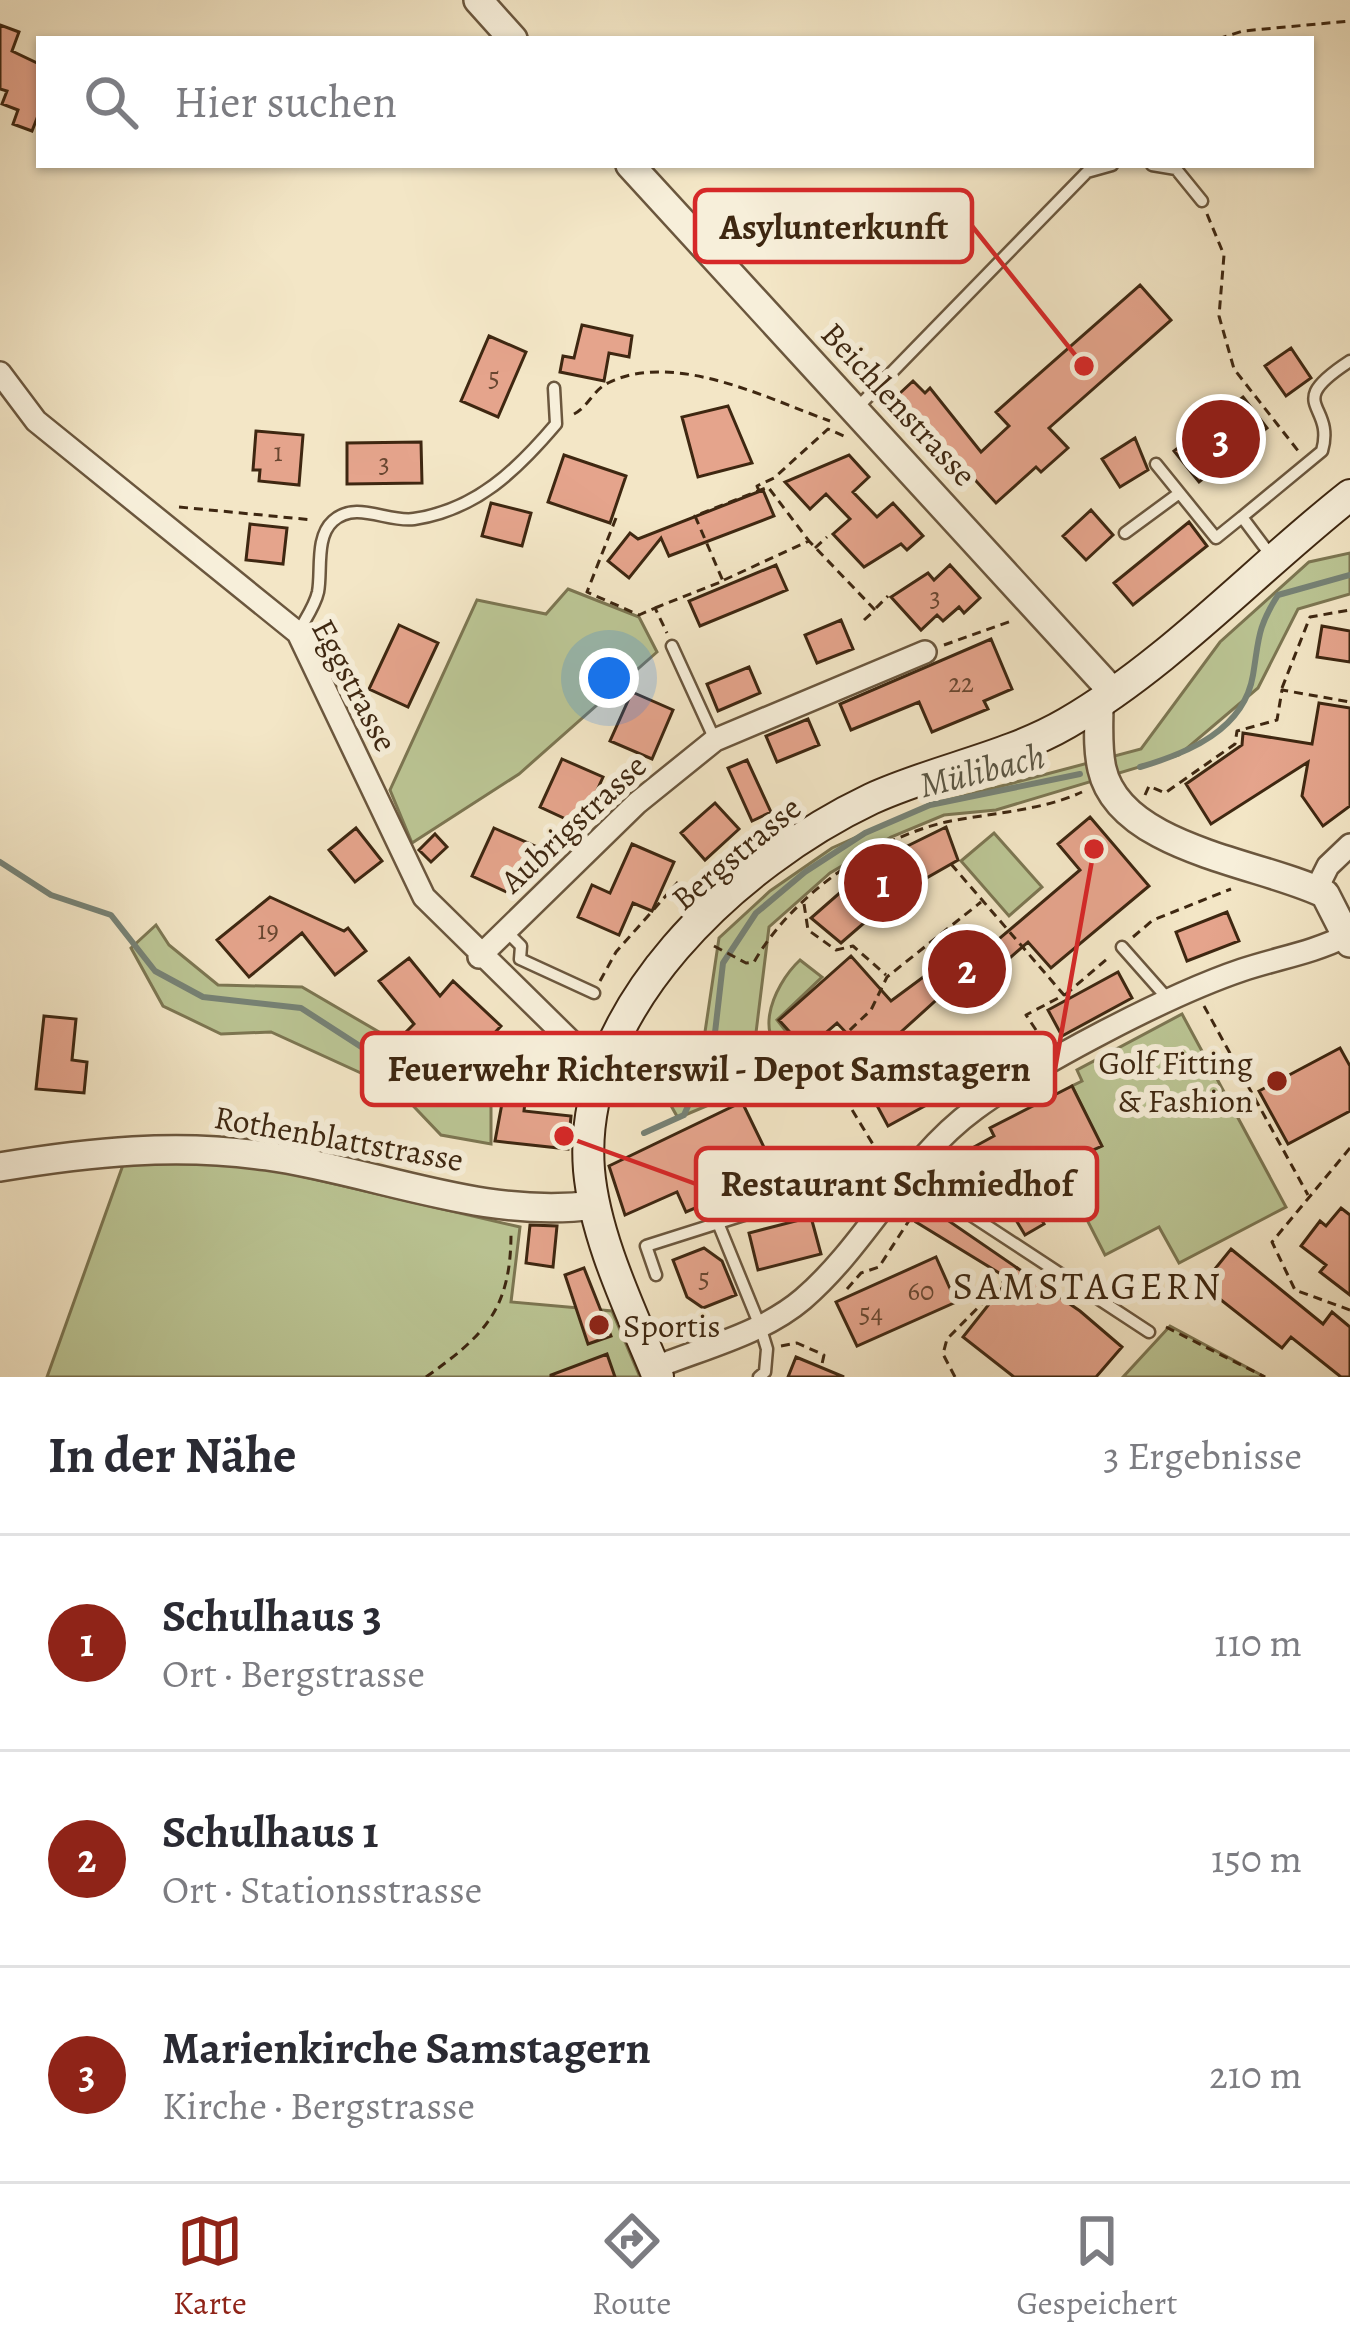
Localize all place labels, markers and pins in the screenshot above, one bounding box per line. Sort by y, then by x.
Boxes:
callout: Asylunterkunft [695,190,972,262]
pin: 3 [1182,394,1260,484]
pin: 1 [844,838,922,928]
pin: 2 [928,924,1006,1014]
callout: Feuerwehr Richterswil - Depot Samstagern [362,1033,1055,1105]
place label: Golf Fitting & Fashion [1098,1040,1253,1123]
marker: Golf Fitting & Fashion [1264,1068,1290,1094]
callout: Restaurant Schmiedhof [696,1148,1097,1220]
place label: Sportis [623,1303,720,1348]
marker: Sportis [586,1312,612,1338]

